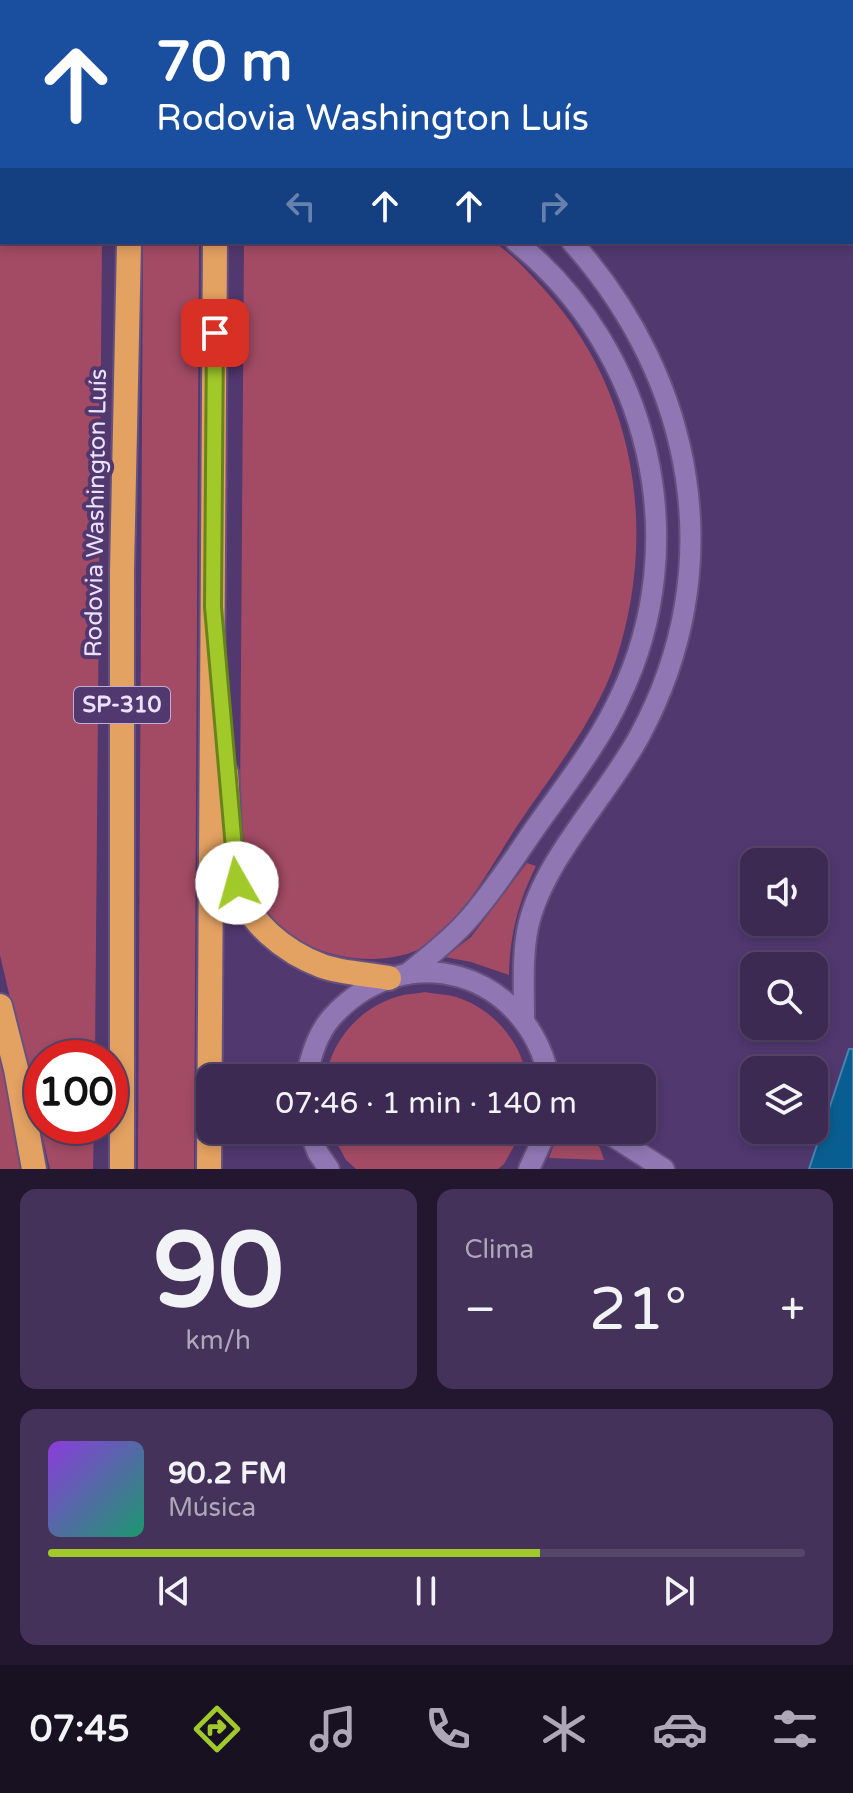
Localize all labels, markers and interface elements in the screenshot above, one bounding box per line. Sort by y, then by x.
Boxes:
text: 70 m [156,29,292,96]
icon: ahead [24,32,128,136]
text: Rodovia Washington Luís [156,97,589,140]
icon: left [279,184,323,228]
icon: ahead [363,184,407,228]
icon: ahead [447,184,491,228]
icon: right [531,184,575,228]
pin [181,299,249,367]
icon: arrive [193,311,237,355]
street label: Rodovia Washington Luís [79,368,113,658]
road number: SP-310 [74,687,170,723]
position arrow [195,841,279,925]
map controls [740,848,828,1144]
button: sound [740,848,828,936]
button: search [740,952,828,1040]
speed limit sign: 100 [24,1040,128,1144]
button: layers [740,1056,828,1144]
text: 07:46 · 1 min · 140 m [275,1085,577,1122]
text: 90 [153,1210,284,1335]
text: Clima [465,1234,534,1265]
text: 21° [589,1274,687,1346]
text: − [465,1284,496,1337]
text: + [780,1284,805,1337]
text: km/h [186,1325,251,1356]
text: 90.2 FM [168,1455,287,1492]
text: Música [168,1492,256,1523]
icon: previous [152,1569,196,1613]
icon: pause [404,1569,448,1613]
icon: next [657,1569,701,1613]
icon: directions [189,1701,245,1757]
icon: music [305,1701,361,1757]
icon: phone [420,1701,476,1757]
icon: climate [536,1701,592,1757]
icon: car [652,1701,708,1757]
icon: filters [767,1701,823,1757]
text: 07:45 [30,1708,130,1751]

